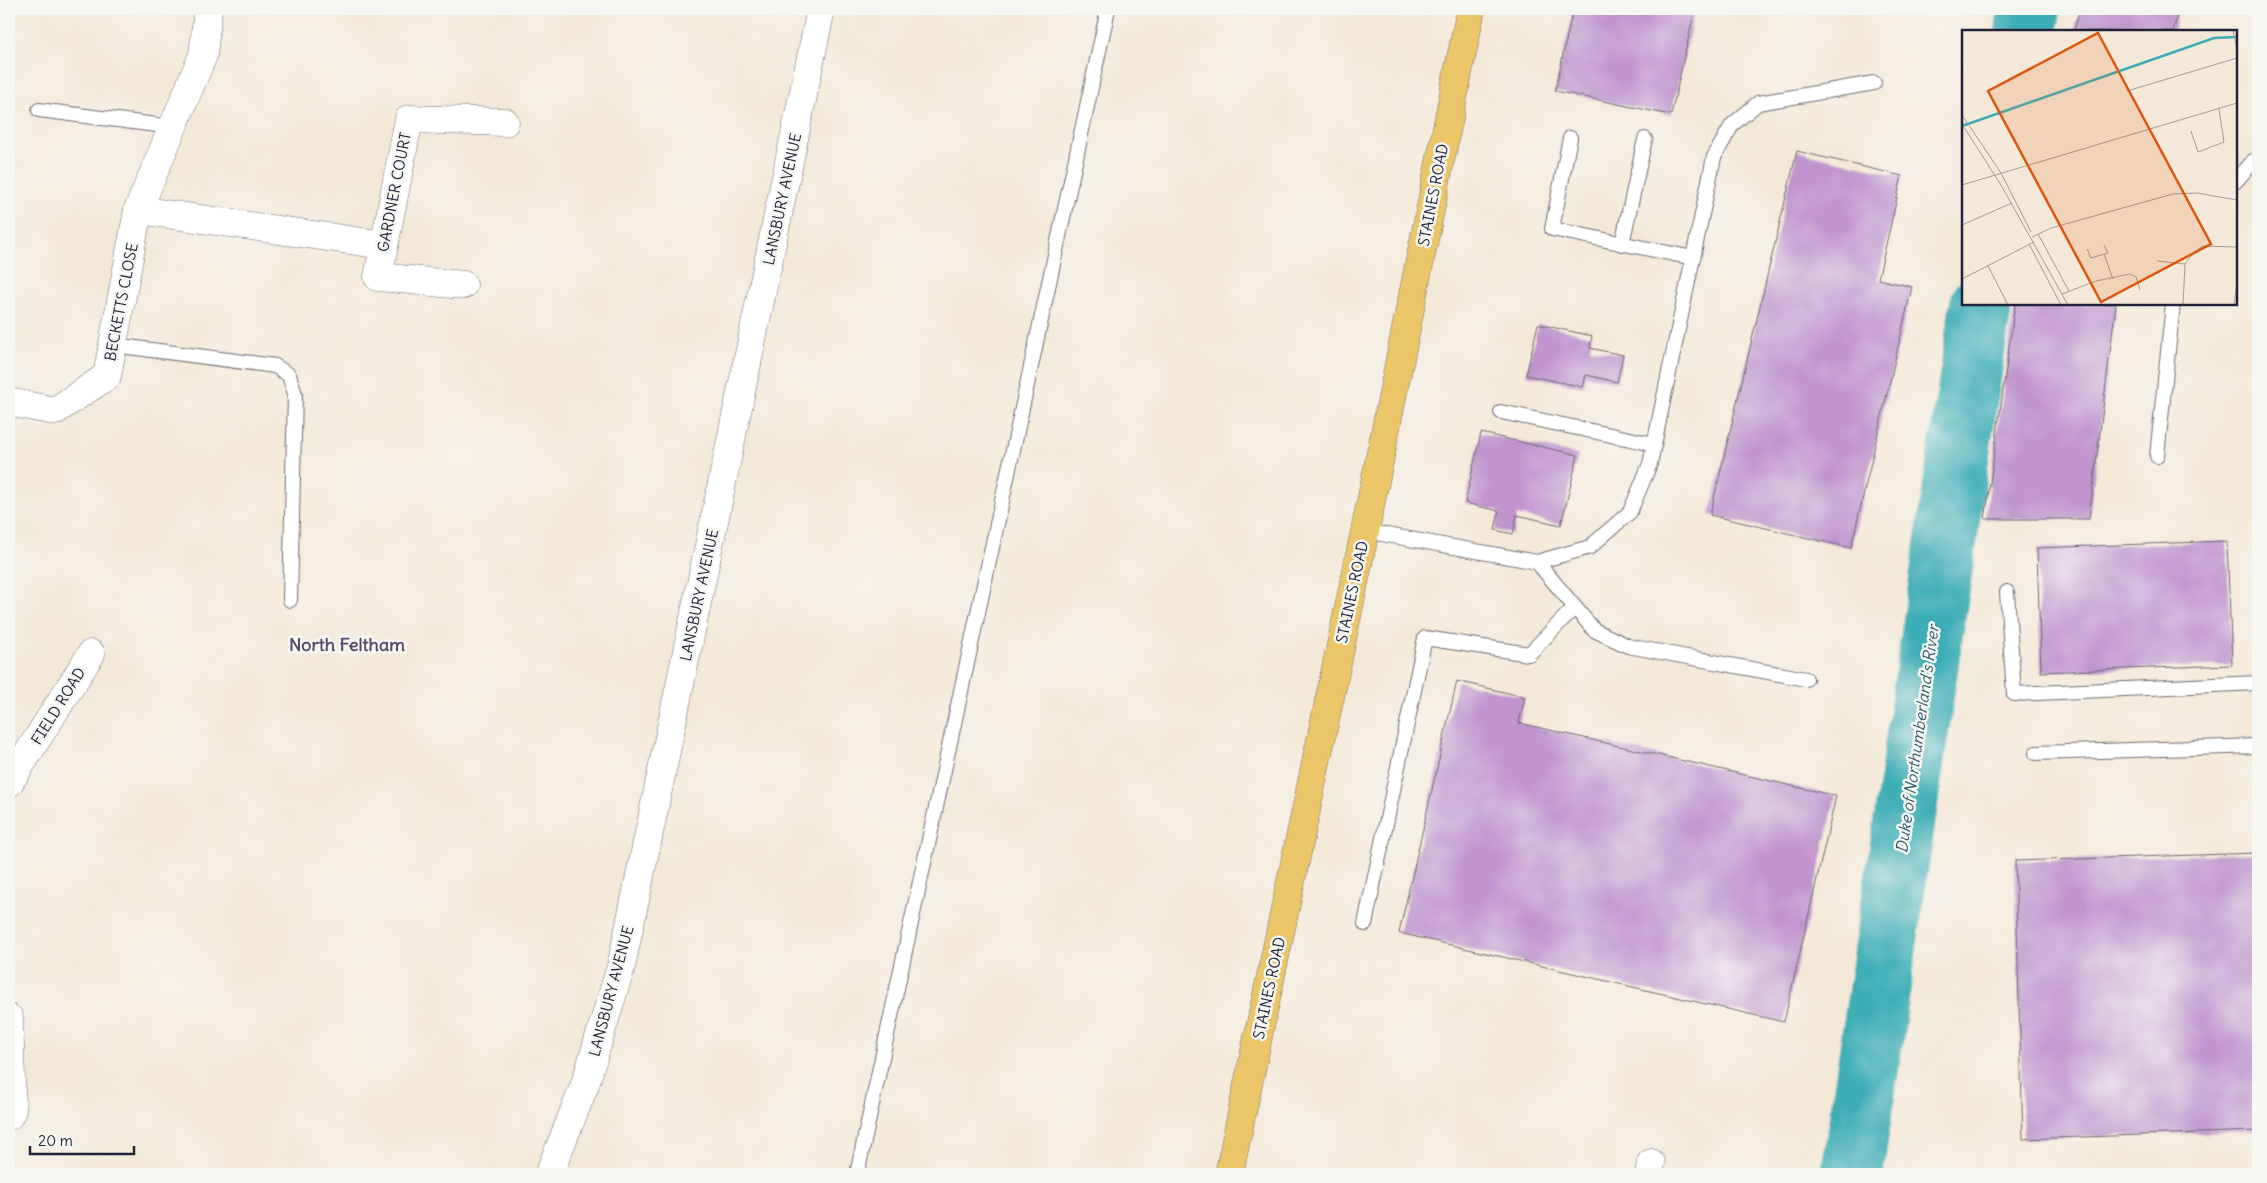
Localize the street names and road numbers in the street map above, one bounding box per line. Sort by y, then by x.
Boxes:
street label: GARDNER COURT [373,130,415,253]
street label: LANSBURY AVENUE [759,131,805,267]
street label: STAINES ROAD [1414,142,1452,248]
street label: BECKETTS CLOSE [100,241,142,363]
street label: LANSBURY AVENUE [676,527,722,663]
street label: STAINES ROAD [1332,539,1372,645]
street label: FIELD ROAD [27,664,89,748]
street label: LANSBURY AVENUE [584,923,638,1058]
street label: STAINES ROAD [1249,935,1289,1041]

